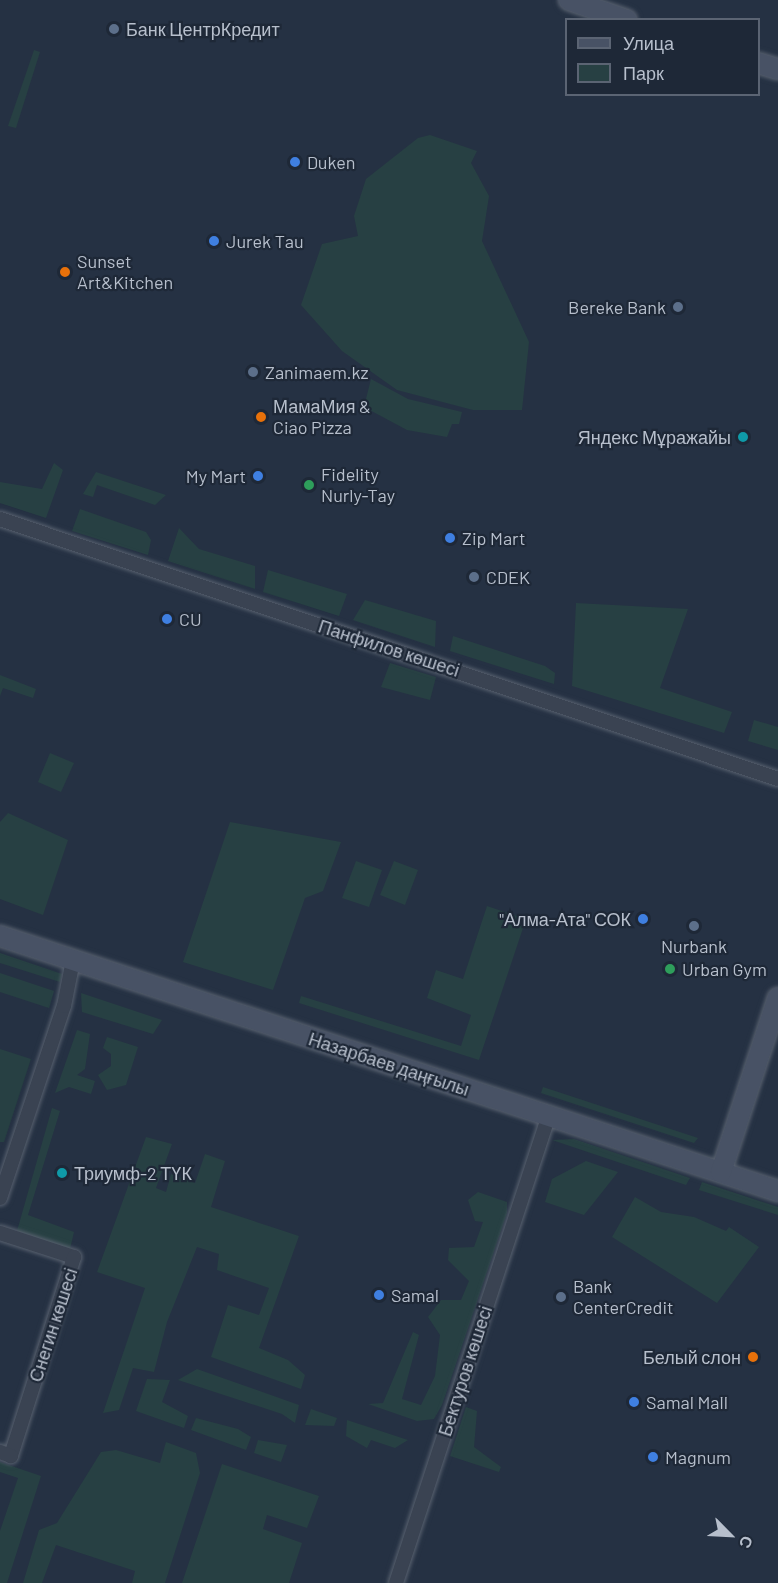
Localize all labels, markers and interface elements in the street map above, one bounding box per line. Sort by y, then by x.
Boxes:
place label: Банк ЦентрКредит [126,18,280,40]
legend [565,18,760,96]
marker: Банк ЦентрКредит [107,22,121,36]
text: Улица [623,32,674,54]
text: Парк [623,62,664,84]
place label: Duken [307,151,355,173]
marker: Duken [288,155,302,169]
place label: Jurek Tau [226,230,304,252]
marker: Jurek Tau [207,234,221,248]
place label: Sunset Art&Kitchen [77,251,173,294]
marker: Sunset Art&Kitchen [58,265,72,279]
place label: Bereke Bank [568,296,666,318]
marker: Bereke Bank [671,300,685,314]
place label: Zanimaem.kz [265,361,369,383]
marker: Zanimaem.kz [246,365,260,379]
place label: МамаМия & Ciao Pizza [273,396,371,438]
marker: МамаМия & Ciao Pizza [254,410,268,424]
place label: Яндекс Мұражайы [578,426,731,448]
marker: Яндекс Мұражайы [736,430,750,444]
place label: Fidelity Nurly-Tay [321,464,395,506]
place label: My Mart [186,465,246,487]
marker: My Mart [251,469,265,483]
marker: Fidelity Nurly-Tay [302,478,316,492]
place label: Zip Mart [462,527,525,549]
marker: Zip Mart [443,531,457,545]
place label: CDEK [486,566,530,588]
marker: CDEK [467,570,481,584]
place label: CU [179,608,202,630]
marker: CU [160,612,174,626]
street label: Панфилов көшесі [316,615,462,681]
place label: "Алма-Ата" СОК [499,908,631,930]
marker: "Алма-Ата" СОК [636,912,650,926]
marker: Nurbank [687,919,701,933]
place label: Nurbank [661,935,727,957]
place label: Urban Gym [682,958,767,980]
marker: Urban Gym [663,962,677,976]
street label: Назарбаев даңғылы [306,1028,472,1100]
place label: Триумф-2 ТҮК [74,1162,192,1184]
marker: Триумф-2 ТҮК [55,1166,69,1180]
street label: Снегин көшесі [24,1265,82,1385]
place label: Bank CenterCredit [573,1276,674,1318]
place label: Samal [391,1284,439,1306]
marker: Samal [372,1288,386,1302]
marker: Bank CenterCredit [554,1290,568,1304]
street label: Бектуров көшесі [434,1303,496,1439]
place label: Белый слон [643,1346,741,1368]
marker: Белый слон [746,1350,760,1364]
place label: Samal Mall [646,1391,728,1413]
marker: Samal Mall [627,1395,641,1409]
place label: Magnum [665,1446,731,1468]
marker: Magnum [646,1450,660,1464]
north arrow [700,1505,760,1565]
text: С [736,1533,758,1552]

